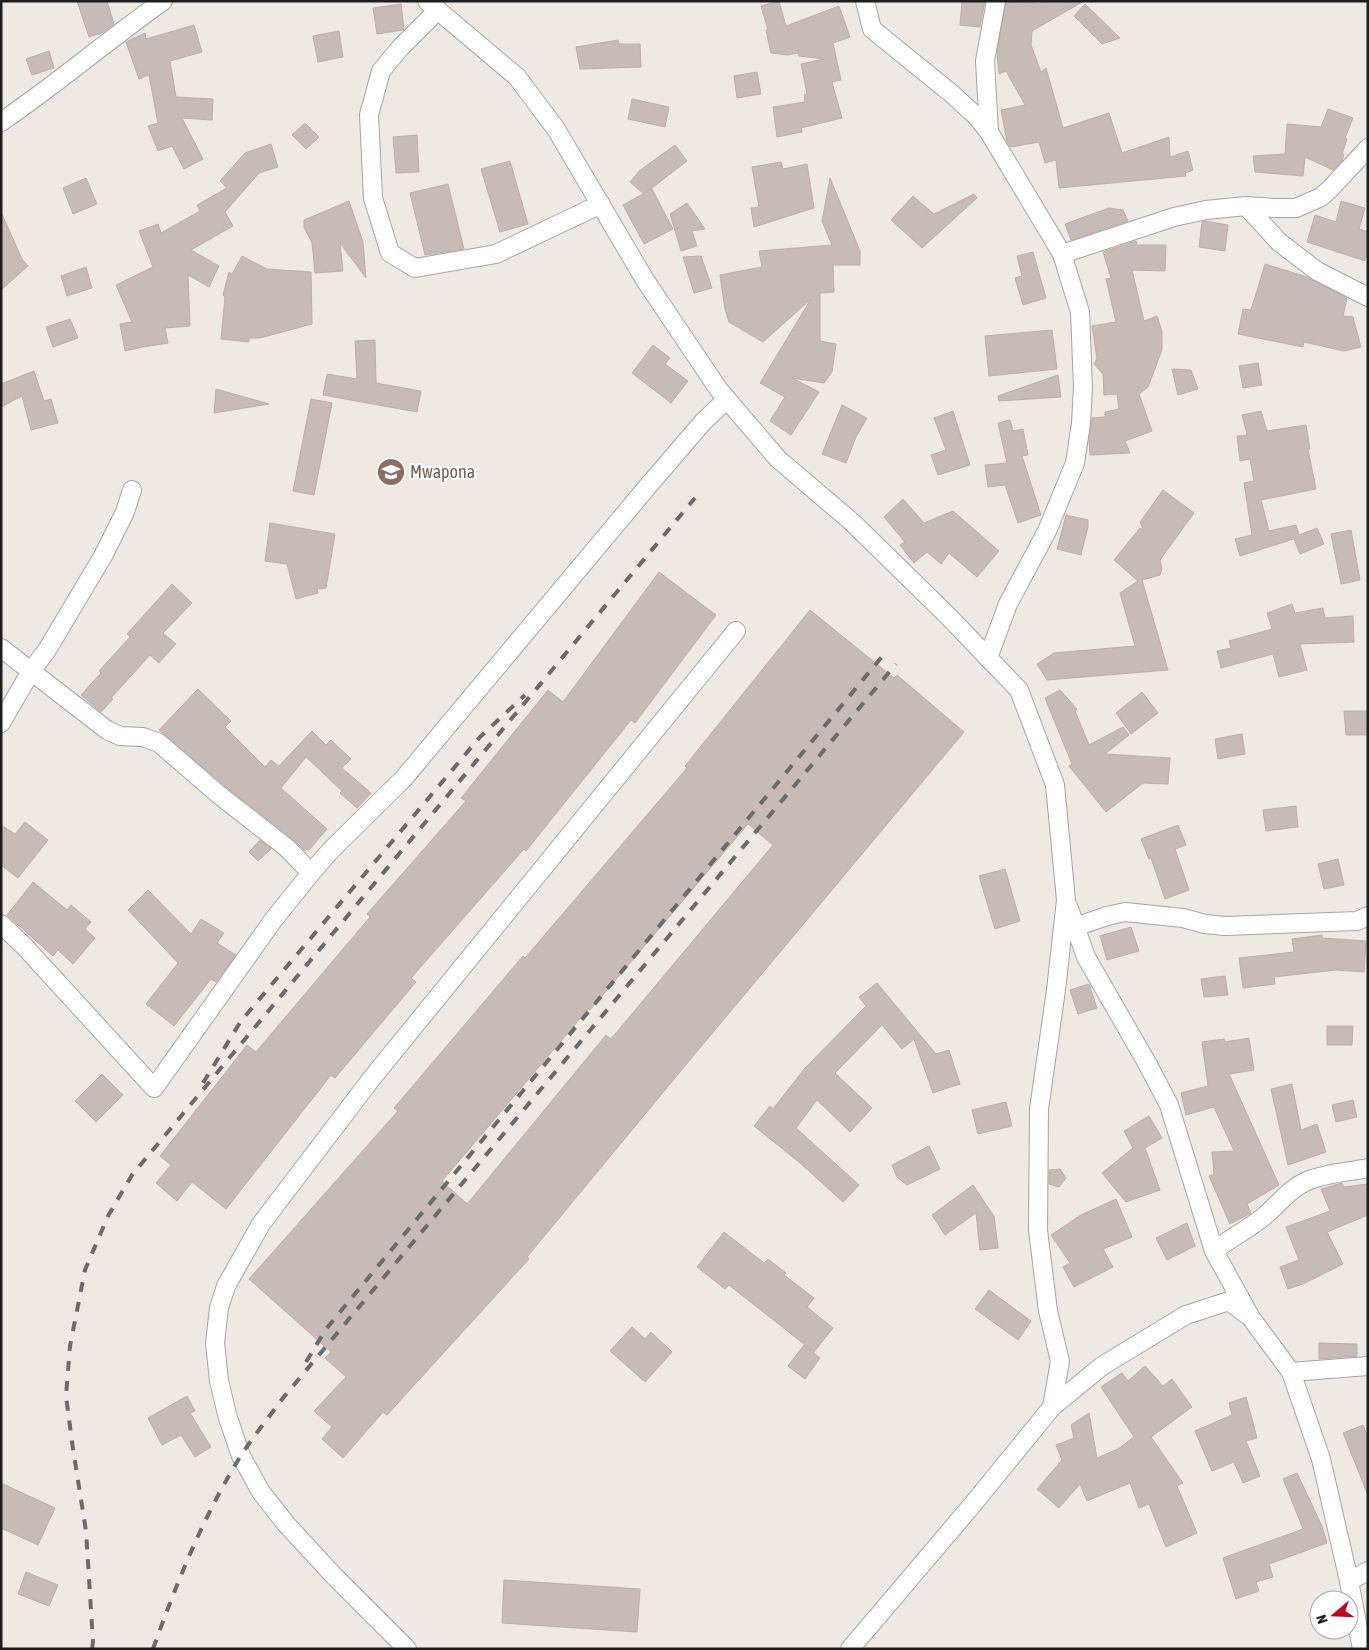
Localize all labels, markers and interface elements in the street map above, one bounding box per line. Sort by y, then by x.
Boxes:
school or university icon: Mwapona [376,457,406,487]
place label: Mwapona [410,461,475,482]
north arrow [1309,1590,1359,1640]
text: N [1313,1613,1331,1626]

